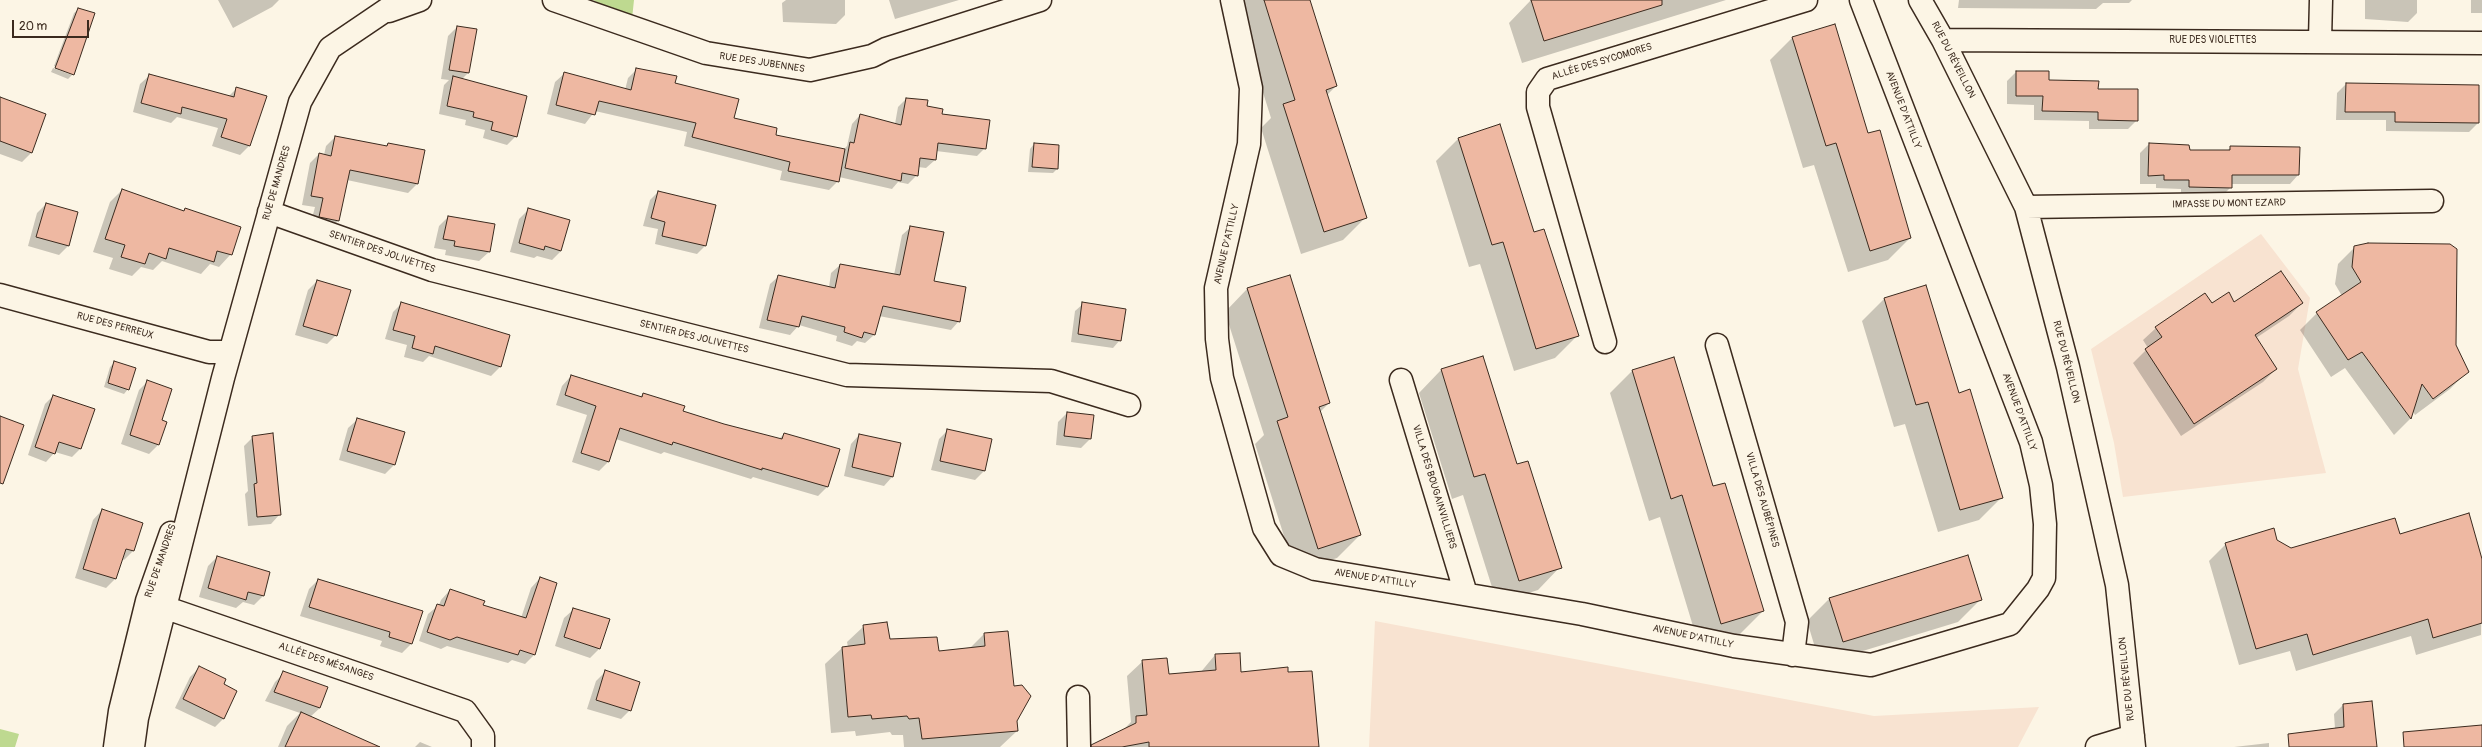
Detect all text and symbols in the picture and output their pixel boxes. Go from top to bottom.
scale bar [14,12,91,38]
text: 20 m [19,19,47,34]
street label: RUE DU RÉVEILLON [1928,20,1978,100]
street label: RUE DES VIOLETTES [2169,34,2257,46]
street label: ALLÉE DES SYCOMORES [1550,41,1654,83]
street label: RUE DES JUBENNES [718,50,806,76]
street label: AVENUE D'ATTILLY [1883,69,1923,151]
street label: RUE DE MANDRES [261,144,293,222]
street label: IMPASSE DU MONT EZARD [2172,197,2286,211]
street label: AVENUE D'ATTILLY [1212,203,1242,285]
street label: SENTIER DES JOLIVETTES [327,228,437,276]
street label: RUE DES PERREUX [75,310,155,342]
street label: SENTIER DES JOLIVETTES [638,318,750,356]
street label: RUE DU RÉVEILLON [2050,319,2082,405]
street label: AVENUE D'ATTILLY [1999,371,2039,453]
street label: VILLA DES BOUGAINVILLIERS [1409,423,1459,551]
street label: VILLA DES AUBÉPINES [1743,451,1781,549]
street label: RUE DE MANDRES [143,523,179,599]
street label: AVENUE D'ATTILLY [1333,567,1417,591]
street label: AVENUE D'ATTILLY [1652,623,1734,651]
street label: RUE DU RÉVEILLON [2117,636,2137,722]
street label: ALLÉE DES MÉSANGES [277,640,375,684]

